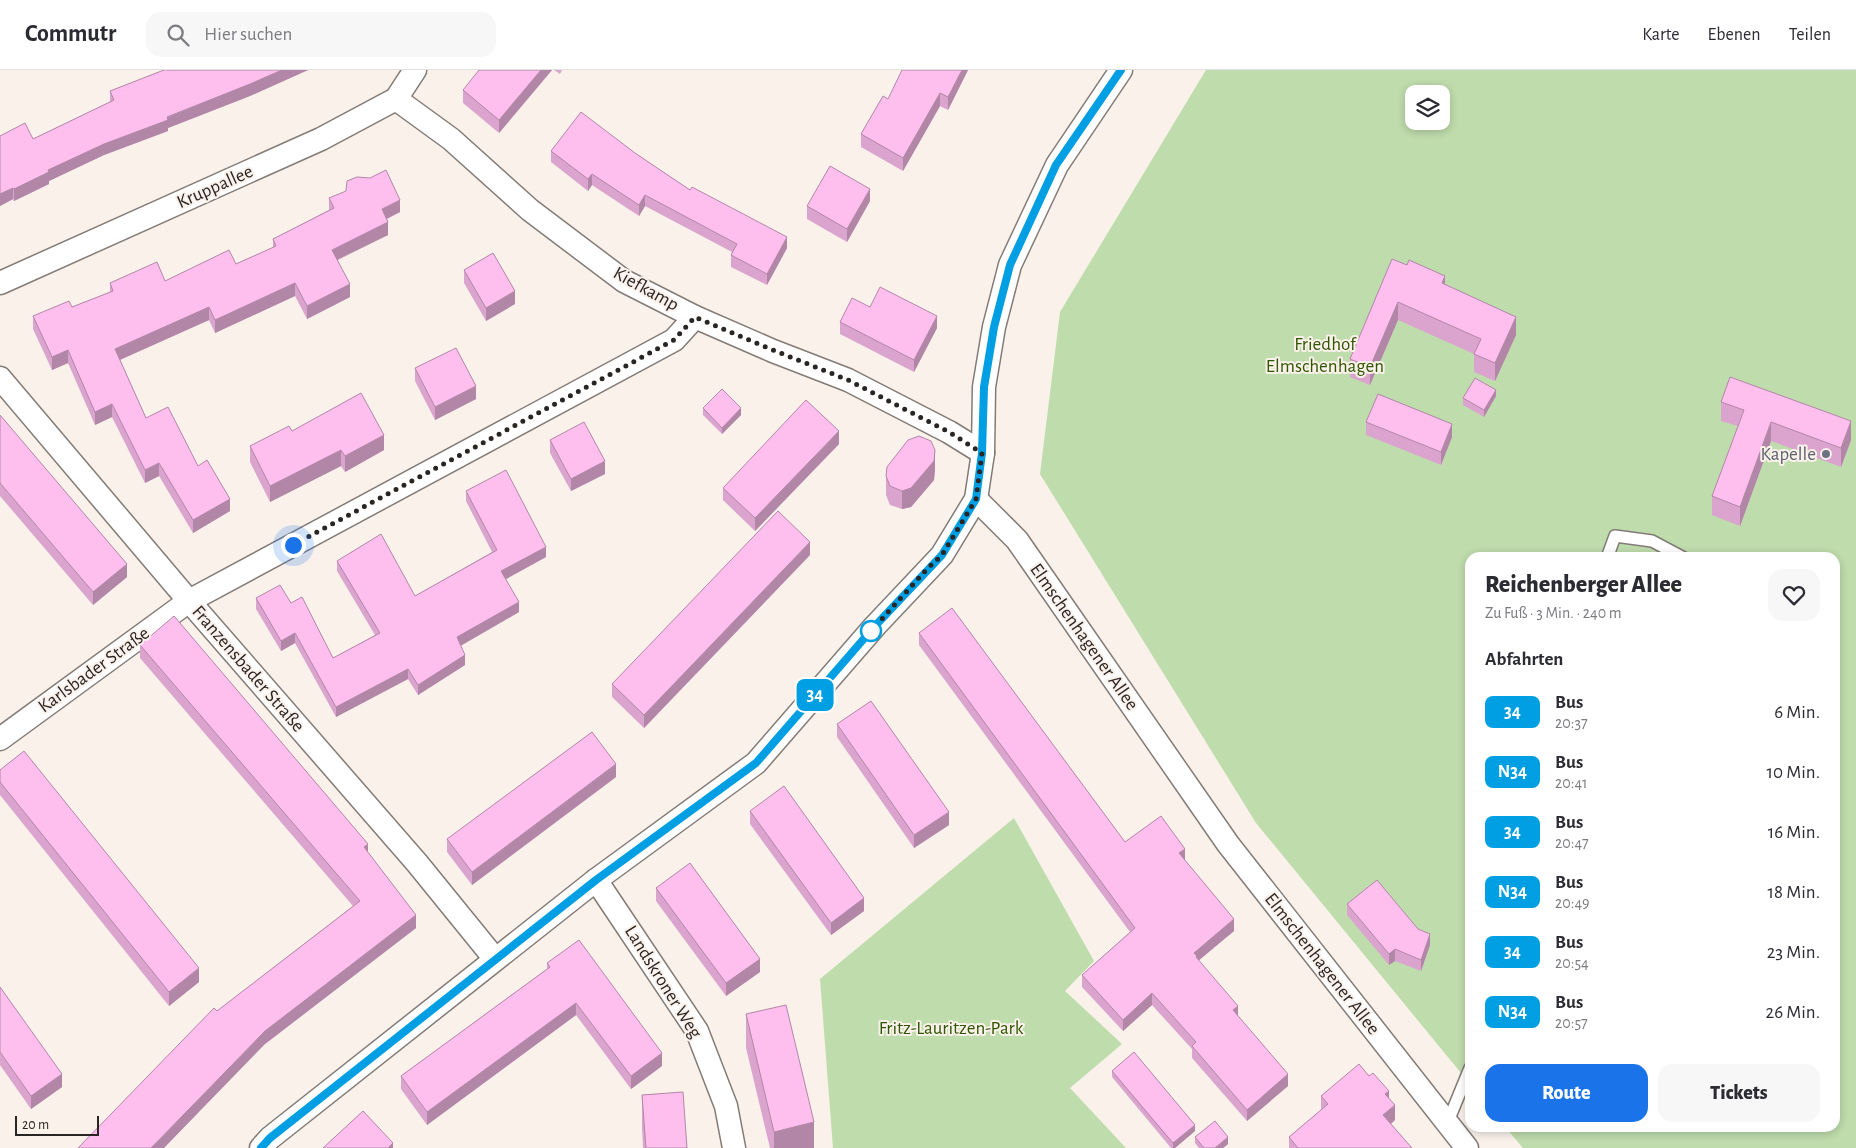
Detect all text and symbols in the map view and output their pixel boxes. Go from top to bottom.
search box [146,12,496,57]
icon: search [164,21,192,49]
text: Commutr [25,22,116,46]
text: Hier suchen [204,25,292,44]
text: Karte [1642,26,1680,44]
text: Ebenen [1708,26,1761,44]
text: Teilen [1789,26,1831,44]
map controls [1405,85,1450,130]
button: layers [1405,85,1450,130]
street label: Kruppallee [174,162,256,212]
street label: Kiefkamp [610,263,682,315]
park label: Friedhof Elmschenhagen [1266,335,1384,376]
place label: Kapelle [1760,445,1816,464]
marker: Kapelle [1820,448,1832,460]
your location [281,533,306,558]
street label: Elmschenhagener Allee [1026,560,1142,714]
button: heart [1768,569,1820,621]
text: Reichenberger Allee [1485,573,1682,597]
street label: Franzensbader Straße [188,602,308,736]
text: Zu Fuß · 3 Min. · 240 m [1485,605,1622,621]
unlabelled marker [860,620,882,642]
street label: Karlsbader Straße [35,623,153,717]
text: Abfahrten [1485,650,1563,669]
line badge: 34 [792,679,838,711]
text: 34 [807,686,823,704]
text: Bus [1555,693,1583,712]
text: 34 [1504,703,1521,721]
text: 6 Min. [1774,703,1820,722]
text: 20:37 [1555,715,1588,731]
text: Bus [1555,753,1583,772]
text: N34 [1498,763,1527,781]
text: 10 Min. [1767,763,1820,782]
text: 20:41 [1555,775,1588,791]
text: Bus [1555,813,1583,832]
text: 34 [1504,823,1521,841]
text: 16 Min. [1768,823,1820,842]
text: 20:47 [1555,835,1589,851]
text: Bus [1555,873,1583,892]
text: N34 [1498,883,1527,901]
text: 18 Min. [1768,883,1820,902]
street label: Elmschenhagener Allee [1261,890,1383,1038]
text: 20:49 [1555,895,1590,911]
street label: Landskroner Weg [621,922,706,1042]
text: Bus [1555,933,1583,952]
text: 34 [1504,943,1521,961]
text: 23 Min. [1767,943,1820,962]
text: 20:54 [1555,955,1589,971]
text: Bus [1555,993,1583,1012]
text: N34 [1498,1003,1527,1021]
text: 26 Min. [1766,1003,1820,1022]
text: 20:57 [1555,1015,1588,1031]
park label: Fritz-Lauritzen-Park [879,1019,1024,1038]
button: Route [1485,1064,1648,1122]
button: Tickets [1658,1064,1820,1122]
scale bar [15,1113,99,1136]
text: 20 m [22,1118,49,1132]

